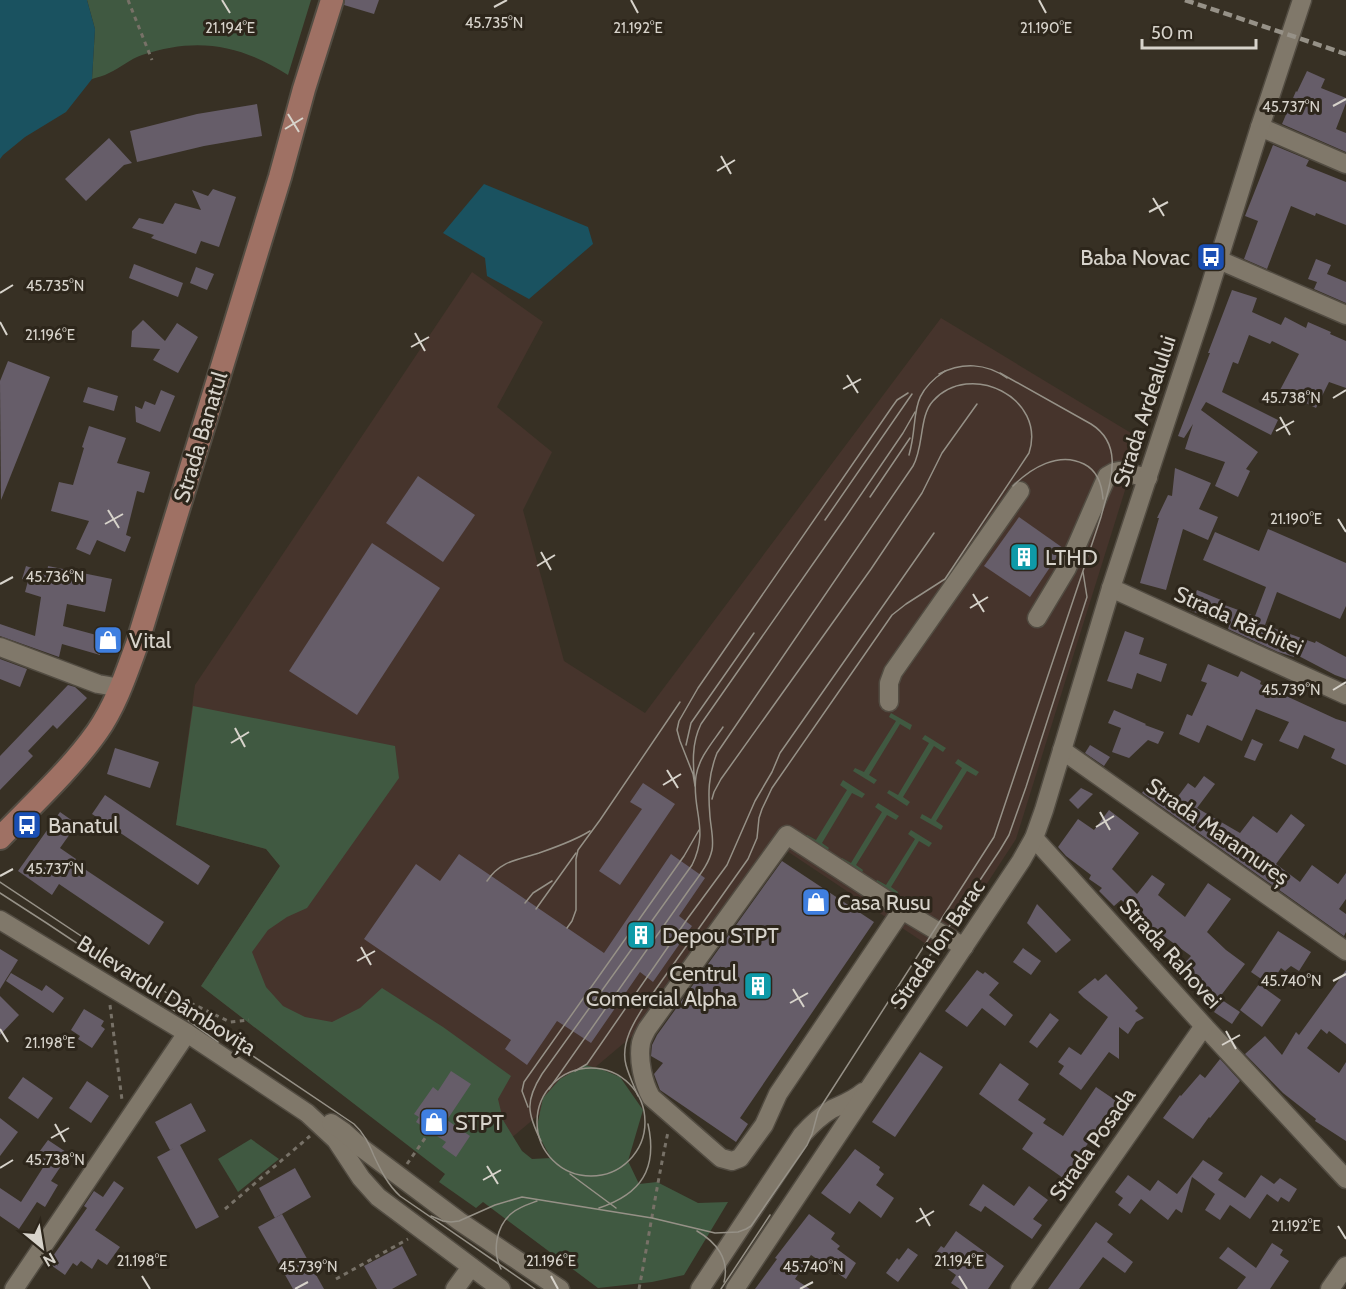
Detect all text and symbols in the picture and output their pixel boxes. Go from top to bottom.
scale bar [1142,12,1256,50]
text: 45.735°N [465,14,523,32]
text: 21.194°E [205,19,255,37]
text: 21.192°E [613,19,663,37]
text: 21.190°E [1020,19,1072,37]
text: 50 m [1151,22,1193,44]
text: 45.737°N [1262,98,1320,116]
bus stop icon: Baba Novac [1195,241,1227,273]
place label: Baba Novac [1080,244,1190,271]
text: 45.735°N [26,277,84,295]
text: 21.196°E [25,326,75,344]
street label: Strada Ardealului [1107,332,1182,490]
street label: Strada Banatul [168,368,233,506]
text: 45.738°N [1261,389,1321,407]
text: 21.190°E [1270,510,1322,528]
building icon: LTHD [1008,541,1040,573]
place label: LTHD [1045,544,1098,571]
text: 45.736°N [26,568,84,586]
street label: Strada Răchitei [1170,580,1308,661]
shop icon: Vital [92,624,124,656]
place label: Vital [129,627,172,654]
text: 45.739°N [1261,681,1321,699]
street label: Strada Maramureș [1140,772,1294,892]
bus stop icon: Banatul [11,809,43,841]
place label: Banatul [48,812,119,839]
text: 45.737°N [26,860,84,878]
street label: Strada Ion Barac [884,874,991,1014]
shop icon: Casa Rusu [800,886,832,918]
place label: Casa Rusu [837,889,931,916]
street label: Strada Rahovei [1114,893,1227,1014]
building icon: Depou STPT [625,919,657,951]
place label: Depou STPT [662,922,779,949]
street label: Bulevardul Dâmbovița [72,929,262,1062]
place label: Centrul Comercial Alpha [586,960,738,1012]
building icon: Centrul Comercial Alpha [742,970,774,1002]
text: 45.740°N [1261,972,1322,990]
text: 21.198°E [25,1034,75,1052]
street label: Strada Posada [1044,1082,1142,1206]
shop icon: STPT [418,1106,450,1138]
place label: STPT [455,1109,504,1136]
text: 45.738°N [25,1151,85,1169]
north arrow [12,1217,72,1277]
text: 21.192°E [1271,1217,1321,1235]
text: N [40,1249,59,1271]
text: 21.198°E [117,1252,167,1270]
text: 21.196°E [526,1252,576,1270]
text: 21.194°E [934,1252,984,1270]
text: 45.739°N [278,1258,338,1276]
text: 45.740°N [783,1258,844,1276]

